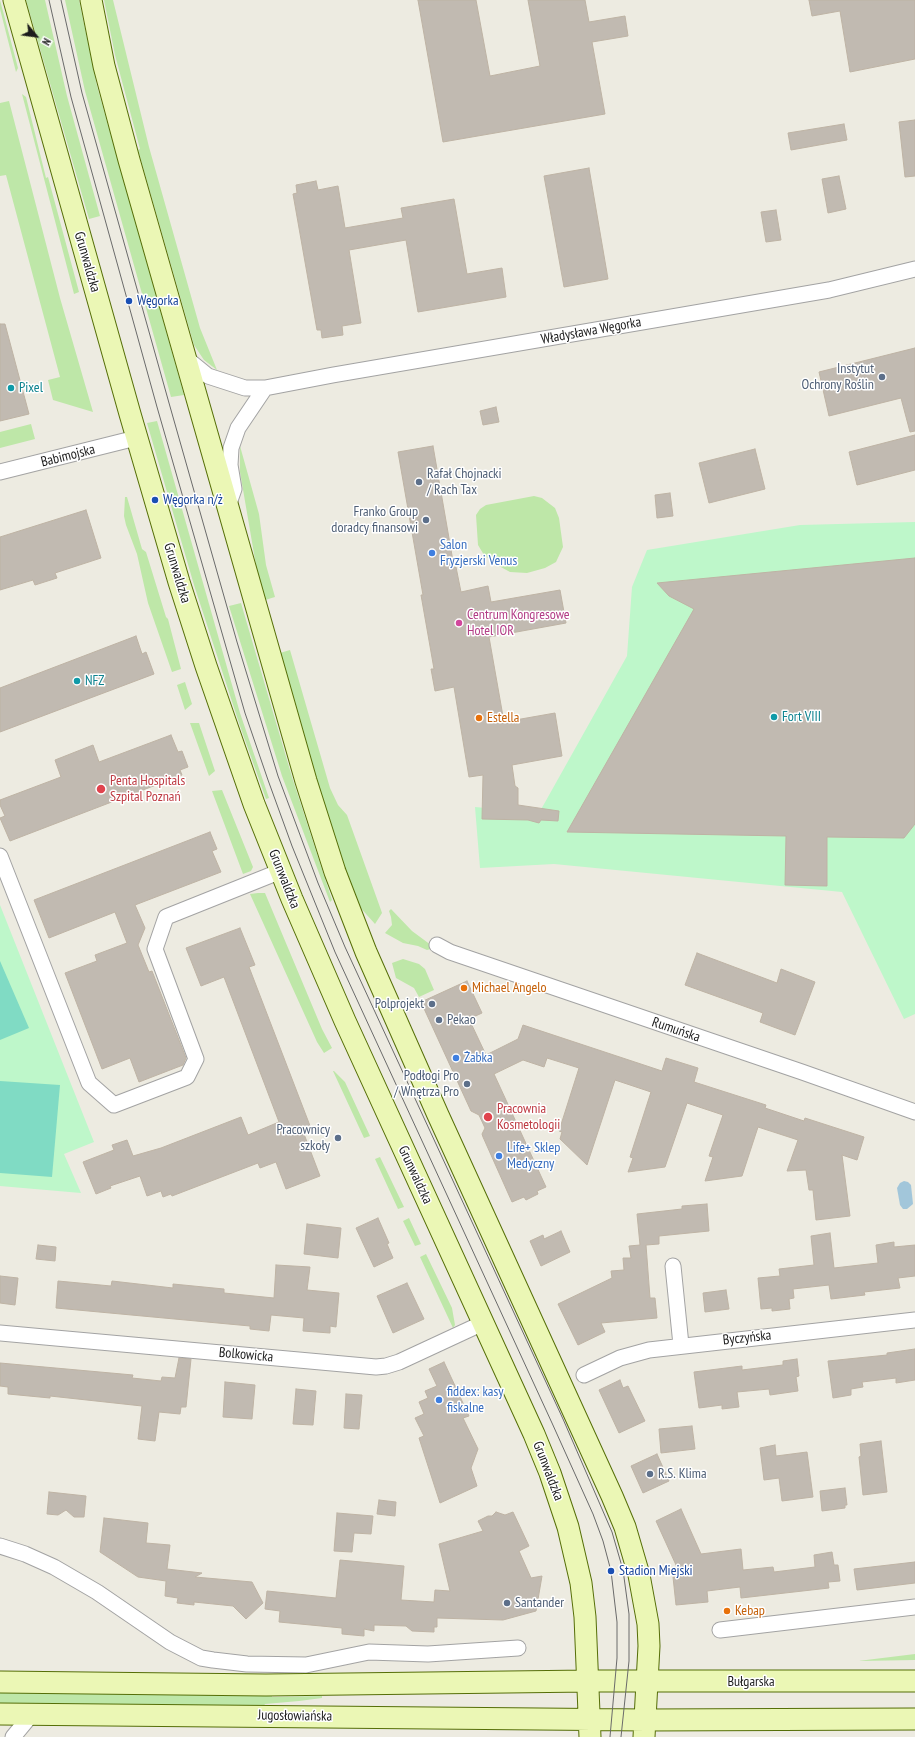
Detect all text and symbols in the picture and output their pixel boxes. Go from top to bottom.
north arrow [16,16,56,56]
text: N [39,36,54,48]
street label: Grunwaldzka [70,230,104,294]
place label: Węgorka [137,293,178,309]
marker: Węgorka [124,296,134,306]
street label: Władysława Węgorka [540,314,642,348]
place label: Instytut Ochrony Roślin [802,361,874,394]
marker: Instytut Ochrony Roślin [877,372,887,382]
place label: Pixel [19,380,43,396]
marker: Pixel [6,383,16,393]
street label: Babimojska [39,441,97,471]
place label: Rafał Chojnacki / Rach Tax [427,466,502,498]
marker: Rafał Chojnacki / Rach Tax [414,477,424,487]
place label: Węgorka n/ż [163,492,223,508]
marker: Węgorka n/ż [150,495,160,505]
place label: Franko Group doradcy finansowi [331,504,418,536]
marker: Franko Group doradcy finansowi [421,515,431,525]
place label: Salon Fryzjerski Venus [440,537,517,570]
street label: Grunwaldzka [160,541,194,605]
marker: Salon Fryzjerski Venus [427,548,437,558]
place label: Centrum Kongresowe Hotel IOR [467,607,570,640]
marker: Centrum Kongresowe Hotel IOR [454,618,464,628]
place label: NFZ [85,673,104,689]
marker: NFZ [72,676,82,686]
place label: Fort VIII [782,709,821,725]
place label: Estella [487,710,519,726]
marker: Fort VIII [769,712,779,722]
marker: Estella [474,713,484,723]
place label: Penta Hospitals Szpital Poznań [110,773,185,806]
marker: Penta Hospitals Szpital Poznań [95,783,107,795]
street label: Grunwaldzka [265,847,303,911]
place label: Michael Angelo [472,980,547,996]
marker: Michael Angelo [459,983,469,993]
place label: Polprojekt [375,996,424,1012]
marker: Polprojekt [427,999,437,1009]
place label: Pekao [447,1012,476,1028]
street label: Rumuńska [650,1014,702,1046]
marker: Pekao [434,1015,444,1025]
place label: Żabka [464,1050,493,1066]
marker: Żabka [451,1053,461,1063]
place label: Podłogi Pro / Wnętrza Pro [394,1068,459,1100]
marker: Podłogi Pro / Wnętrza Pro [462,1079,472,1089]
place label: Pracownia Kosmetologii [497,1101,560,1134]
marker: Pracownia Kosmetologii [482,1111,494,1123]
place label: Pracownicy szkoły [276,1122,330,1154]
marker: Pracownicy szkoły [333,1133,343,1143]
place label: Life+ Sklep Medyczny [507,1140,560,1172]
street label: Grunwaldzka [394,1143,436,1207]
marker: Life+ Sklep Medyczny [494,1151,504,1161]
street label: Byczyńska [722,1327,772,1349]
street label: Bolkowicka [218,1344,274,1366]
place label: fiddex: kasy fiskalne [447,1384,503,1416]
marker: fiddex: kasy fiskalne [434,1395,444,1405]
street label: Grunwaldzka [529,1439,567,1503]
place label: R.S. Klima [658,1466,707,1482]
marker: R.S. Klima [645,1469,655,1479]
place label: Stadion Miejski [619,1563,693,1579]
marker: Stadion Miejski [606,1566,616,1576]
place label: Santander [515,1595,564,1611]
marker: Santander [502,1598,512,1608]
place label: Kebap [735,1603,765,1619]
marker: Kebap [722,1606,732,1616]
street label: Bułgarska [727,1674,775,1690]
street label: Jugosłowiańska [258,1707,332,1725]

